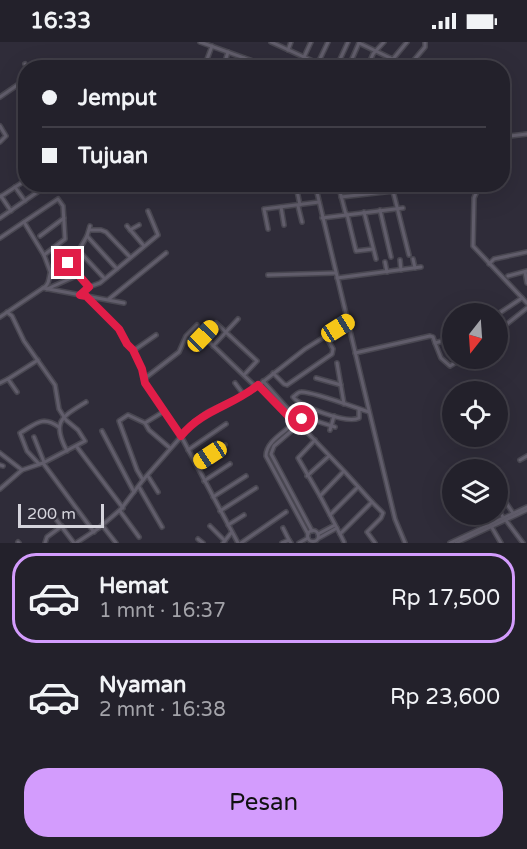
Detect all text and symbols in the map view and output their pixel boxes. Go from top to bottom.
text: 16:33 [30,8,91,34]
text: Jemput [78,85,157,111]
text: Tujuan [78,143,148,169]
route end [54,249,81,276]
north arrow [442,303,508,369]
map controls [442,303,508,525]
car [318,311,358,345]
car [184,317,222,355]
button: locate [442,381,508,447]
route start [288,405,315,432]
car [190,438,230,472]
button: layers [442,459,508,525]
scale bar [18,501,104,528]
text: 200 m [27,504,76,524]
icon: car [27,571,81,625]
text: Hemat [99,573,168,599]
text: Rp 17,500 [391,585,500,611]
text: 1 mnt · 16:37 [99,599,226,623]
icon: car [27,670,81,724]
text: Nyaman [99,672,186,698]
text: Rp 23,600 [390,684,500,710]
text: 2 mnt · 16:38 [99,698,226,722]
button: Pesan [24,768,503,837]

